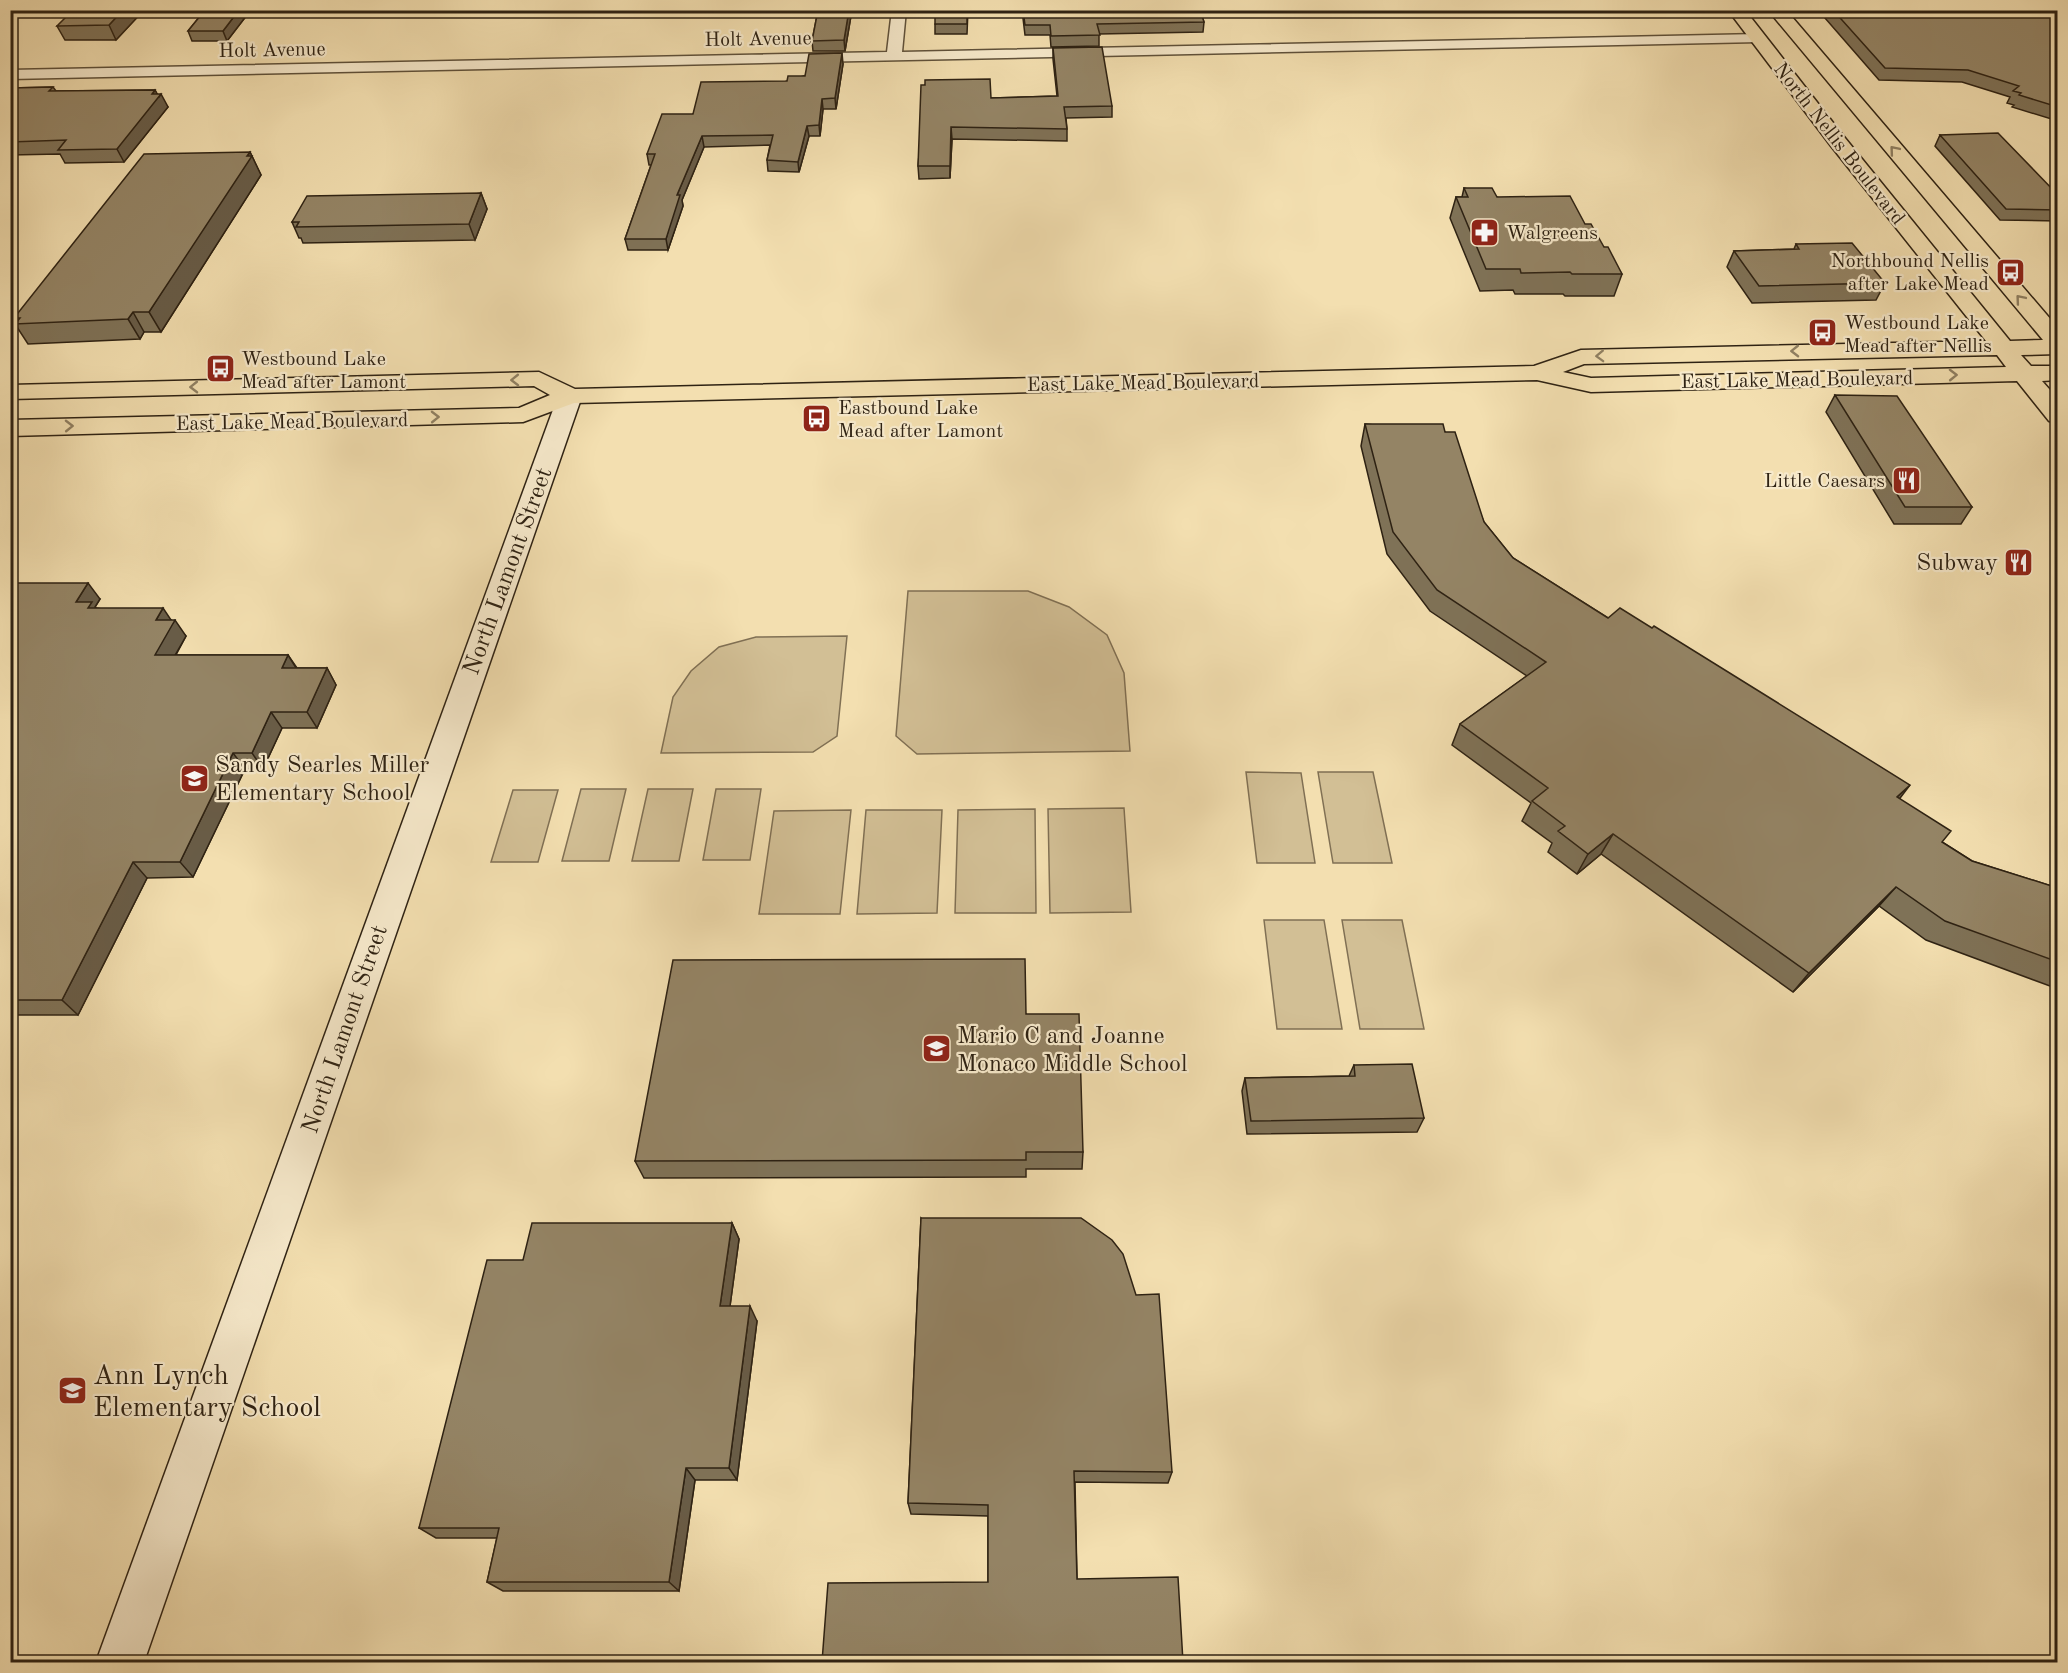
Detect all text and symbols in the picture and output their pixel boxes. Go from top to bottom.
street label: Holt Avenue [704,29,812,51]
street label: Holt Avenue [218,40,326,62]
street label: North Nellis Boulevard [1769,59,1908,229]
one-way arrow [1890,146,1901,157]
pharmacy icon: Walgreens [1469,216,1501,248]
place label: Walgreens [1506,224,1598,244]
place label: Northbound Nellis after Lake Mead [1830,252,1989,295]
bus stop icon: Northbound Nellis after Lake Mead [1994,256,2026,288]
one-way arrow [2016,295,2027,306]
place label: Westbound Lake Mead after Nellis [1844,314,1992,357]
bus stop icon: Westbound Lake Mead after Nellis [1807,317,1839,349]
one-way arrow [1791,345,1800,357]
place label: Westbound Lake Mead after Lamont [241,350,406,393]
one-way arrow [1596,350,1605,362]
bus stop icon: Westbound Lake Mead after Lamont [204,353,236,385]
street label: East Lake Mead Boulevard [1680,369,1914,393]
one-way arrow [1949,369,1958,382]
street label: East Lake Mead Boulevard [1026,372,1260,396]
one-way arrow [511,374,520,386]
one-way arrow [190,381,199,394]
place label: Eastbound Lake Mead after Lamont [838,399,1003,442]
bus stop icon: Eastbound Lake Mead after Lamont [801,403,833,435]
street label: East Lake Mead Boulevard [175,411,409,435]
one-way arrow [431,411,440,424]
one-way arrow [64,420,73,433]
restaurant icon: Little Caesars [1890,464,1922,496]
street label: North Lamont Street [460,465,558,679]
place label: Little Caesars [1764,472,1885,492]
restaurant icon: Subway [2003,546,2035,578]
place label: Subway [1916,552,1998,576]
place label: Sandy Searles Miller Elementary School [215,754,430,806]
school or university icon: Sandy Searles Miller Elementary School [178,762,210,794]
street label: North Lamont Street [299,922,393,1137]
place label: Mario C and Joanne Monaco Middle School [957,1025,1188,1077]
school or university icon: Mario C and Joanne Monaco Middle School [920,1033,952,1065]
place label: Ann Lynch Elementary School [93,1363,321,1423]
school or university icon: Ann Lynch Elementary School [56,1374,88,1406]

